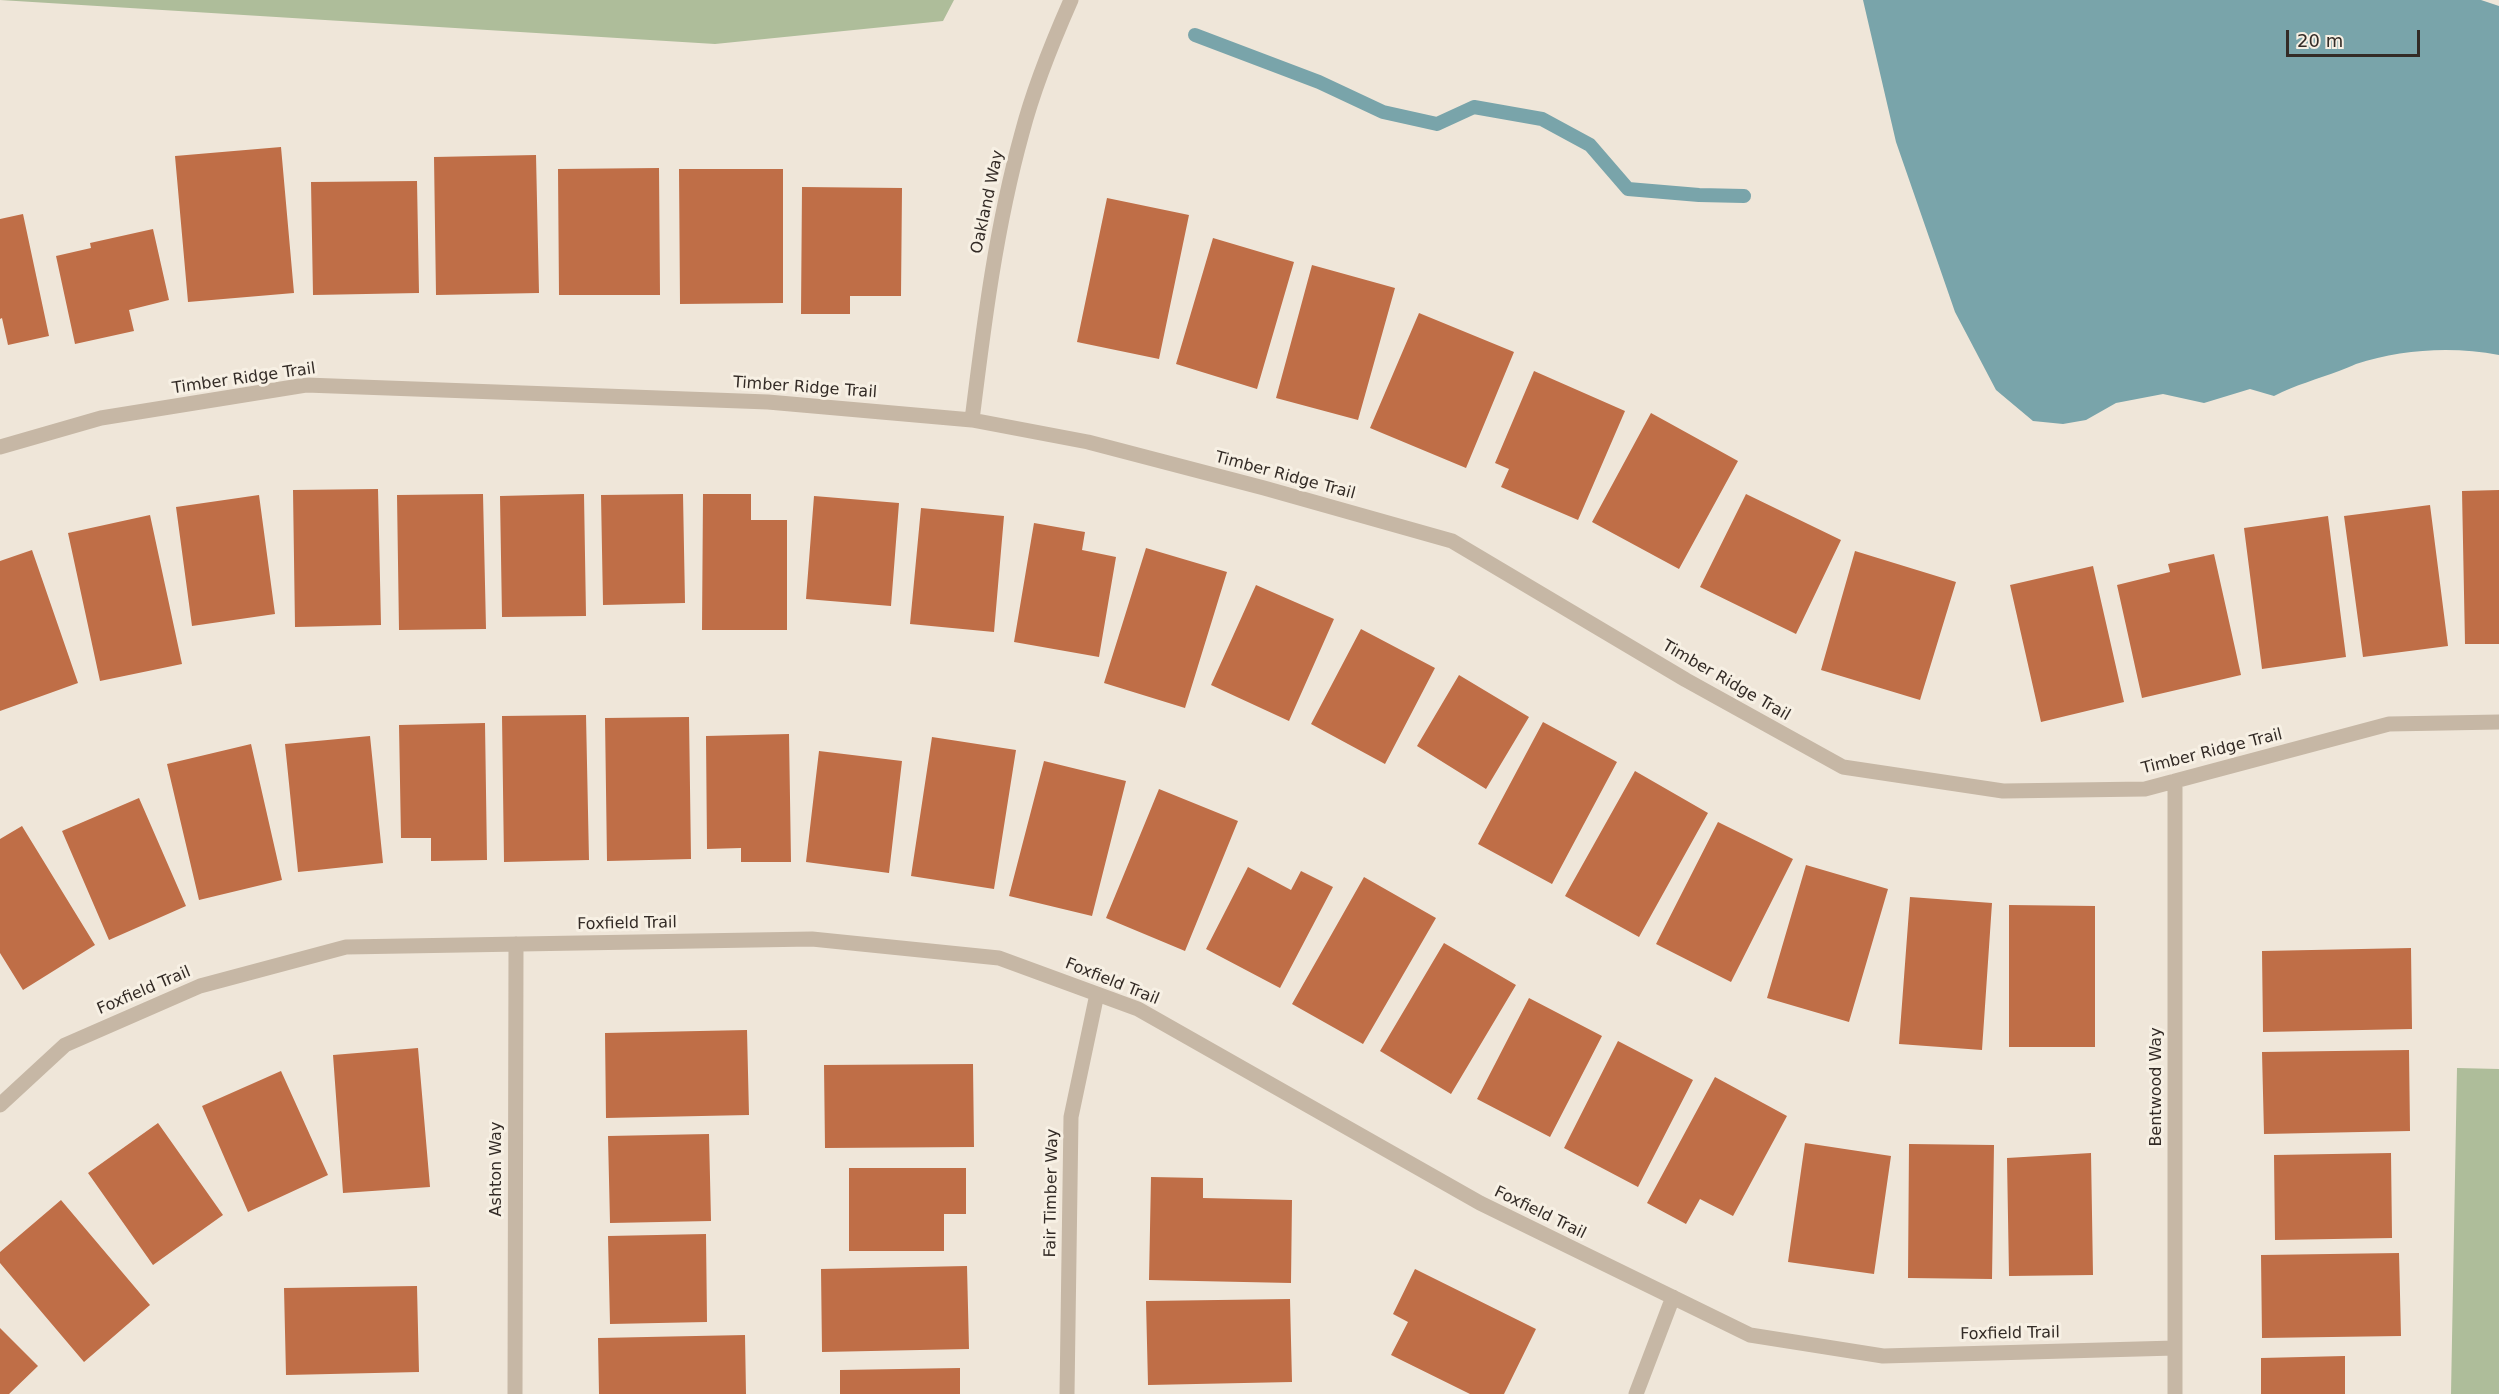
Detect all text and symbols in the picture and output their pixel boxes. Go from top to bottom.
scale bar [2289,18,2422,56]
text: 20 m [2297,30,2343,51]
street label: Oakland Way [968,148,1008,256]
street label: Timber Ridge Trail [171,359,317,399]
street label: Timber Ridge Trail [732,373,878,403]
street label: Timber Ridge Trail [1213,448,1357,504]
street label: Timber Ridge Trail [1659,637,1793,725]
street label: Timber Ridge Trail [2140,725,2284,779]
street label: Foxfield Trail [577,914,677,934]
street label: Foxfield Trail [1062,954,1162,1010]
street label: Foxfield Trail [94,963,194,1019]
street label: Bentwood Way [2147,1027,2167,1147]
street label: Ashton Way [487,1122,507,1216]
street label: Fair Timber Way [1041,1128,1063,1258]
street label: Foxfield Trail [1491,1183,1589,1243]
street label: Foxfield Trail [1960,1324,2060,1344]

